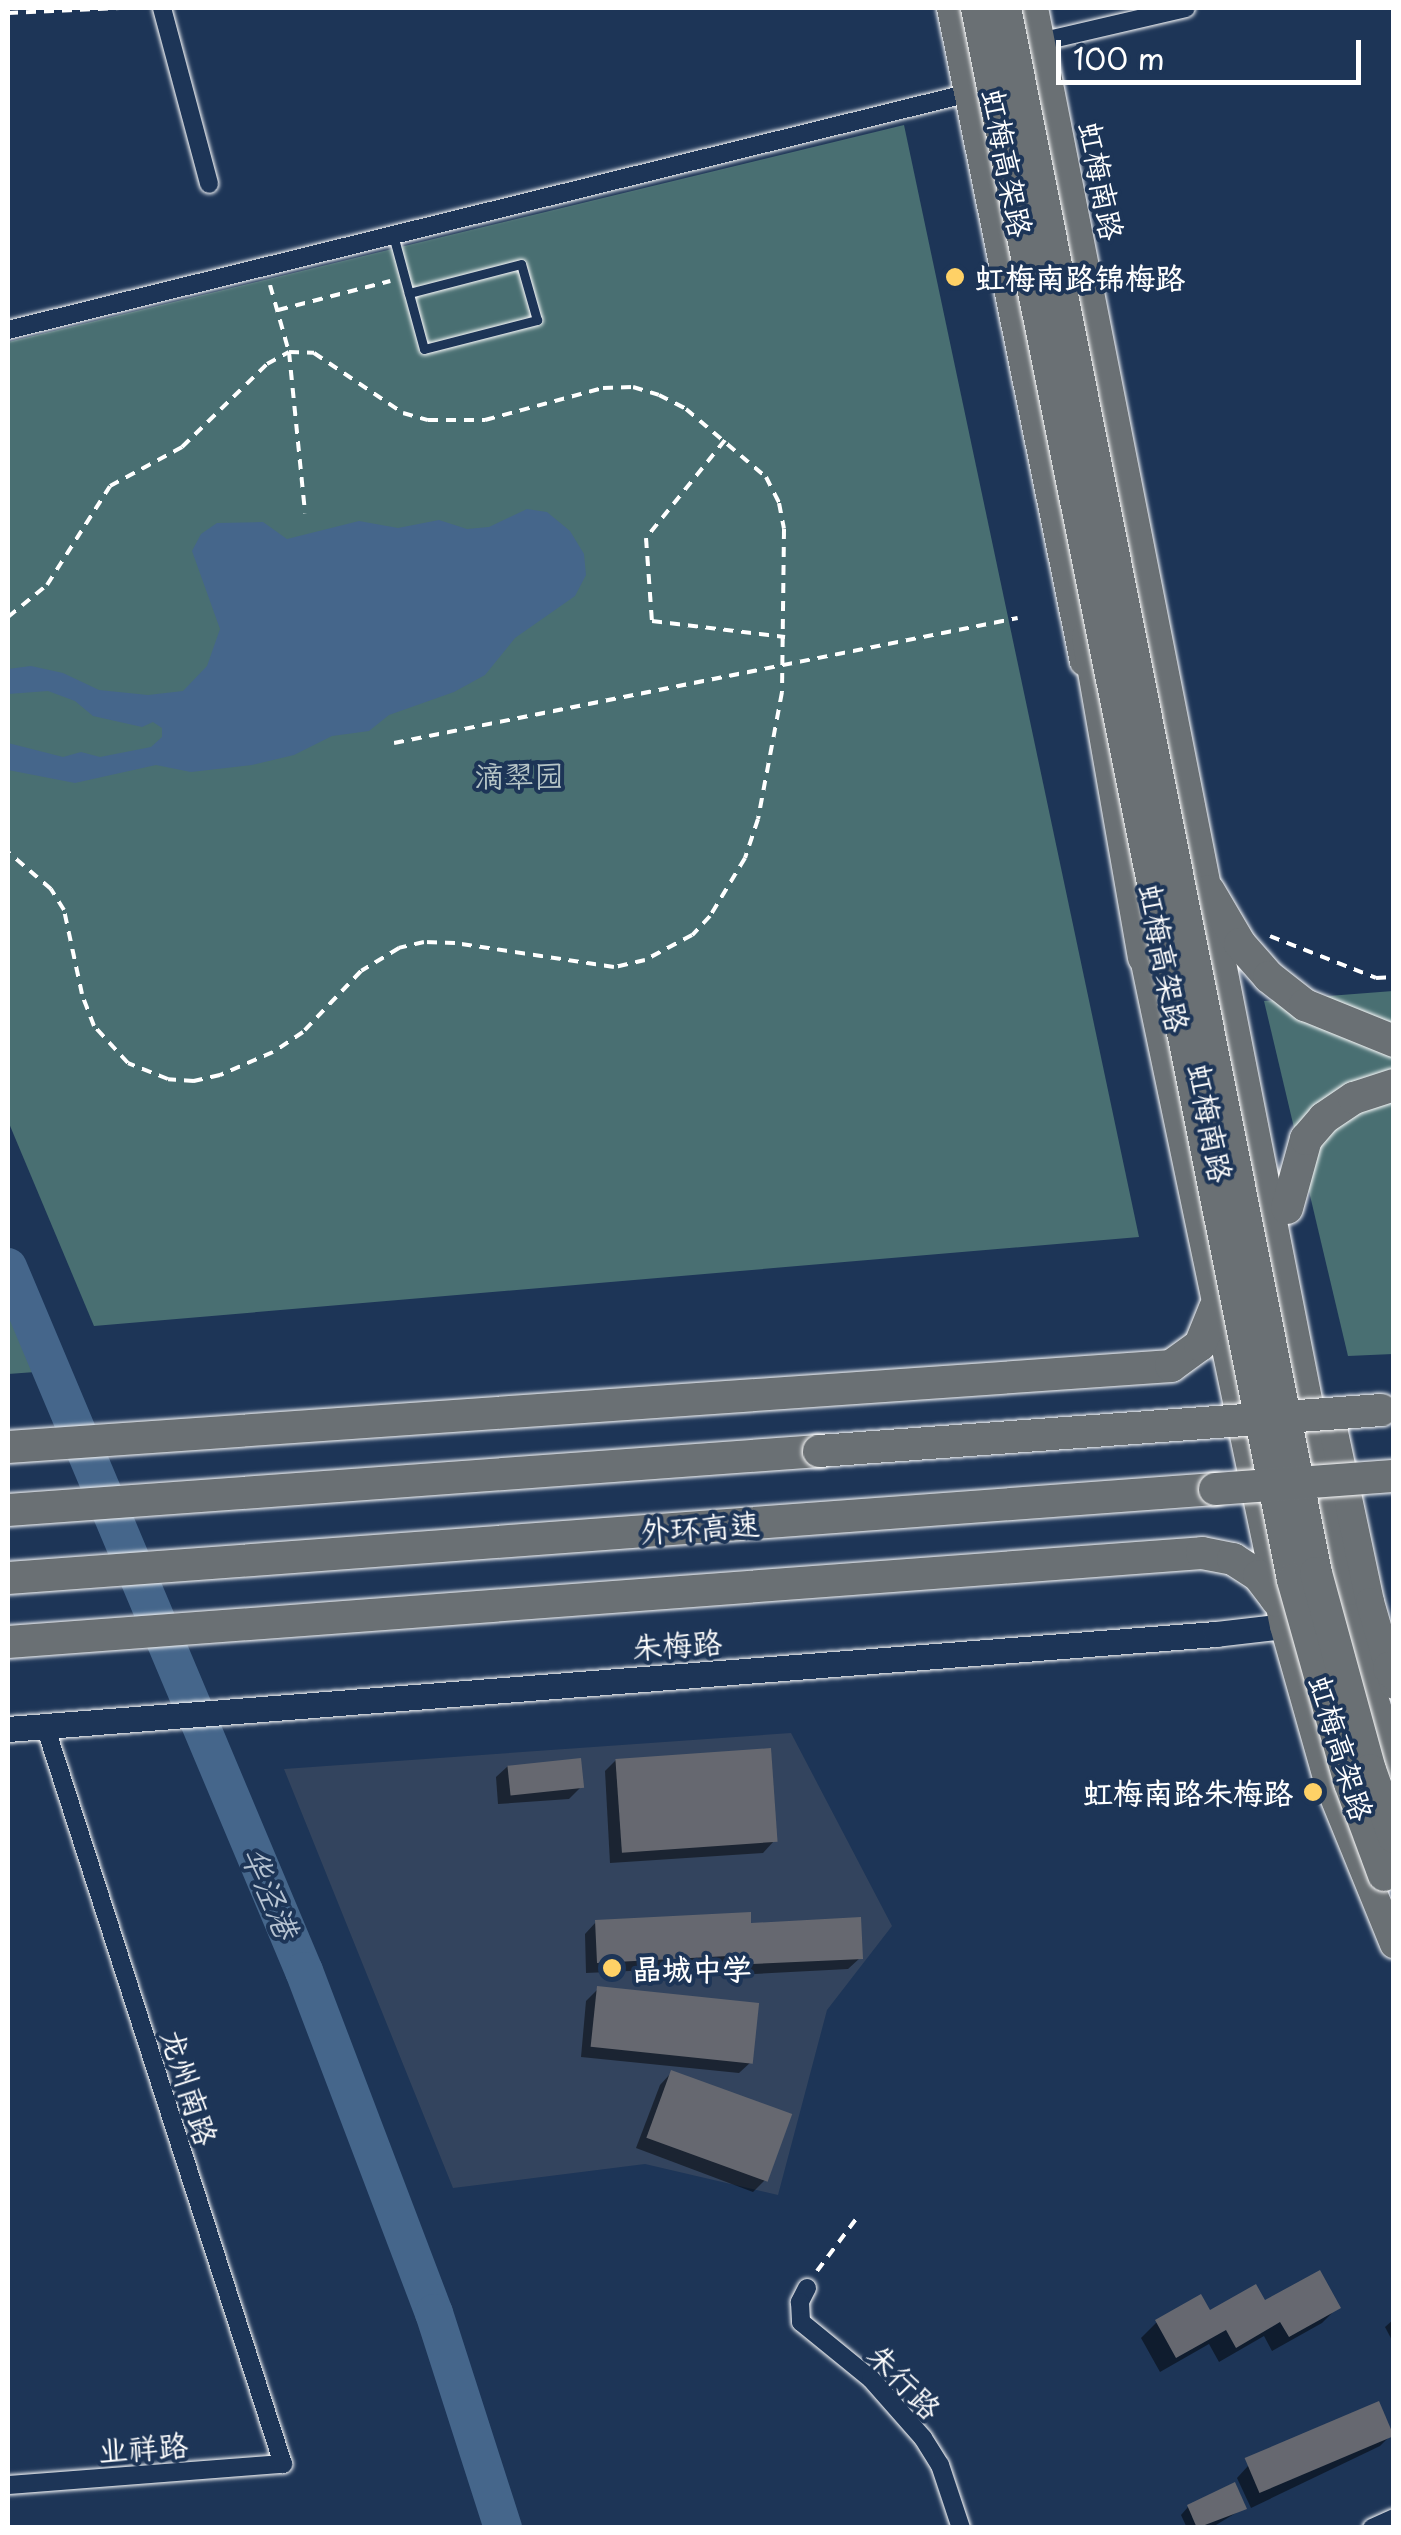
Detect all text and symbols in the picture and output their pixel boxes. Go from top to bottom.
scale bar [1061,20,1366,82]
text: 100 m [1073,35,1165,80]
street label: 虹梅高架路 [976,86,1040,240]
street label: 虹梅南路 [1073,119,1131,243]
place label: 虹梅南路锦梅路 [975,259,1185,295]
marker: 虹梅南路锦梅路 [944,266,966,288]
park label: 滴翠园 [474,757,564,793]
street label: 虹梅高架路 [1133,881,1197,1035]
street label: 虹梅南路 [1182,1061,1240,1185]
street label: 外环高速 [639,1505,761,1549]
street label: 朱梅路 [631,1623,723,1665]
street label: 虹梅高架路 [1303,1671,1381,1825]
place label: 虹梅南路朱梅路 [1083,1774,1293,1810]
marker: 虹梅南路朱梅路 [1302,1781,1324,1803]
water label: 华泾港 [235,1840,307,1944]
place label: 晶城中学 [632,1950,752,1986]
marker: 晶城中学 [601,1957,623,1979]
street label: 龙州南路 [154,2024,226,2150]
street label: 朱行路 [861,2336,949,2426]
street label: 业祥路 [97,2426,189,2468]

